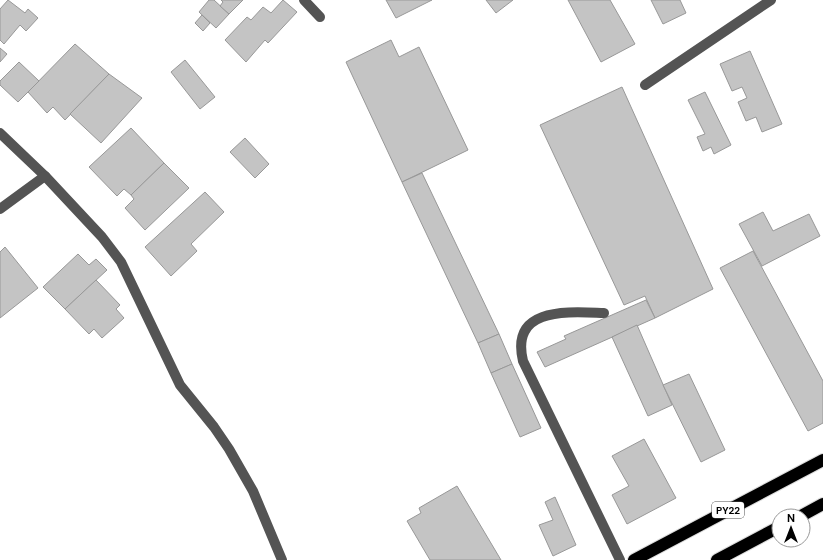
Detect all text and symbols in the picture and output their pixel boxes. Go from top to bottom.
road number: PY22 [712,502,744,518]
north arrow [771,508,811,548]
text: N [787,511,795,525]

